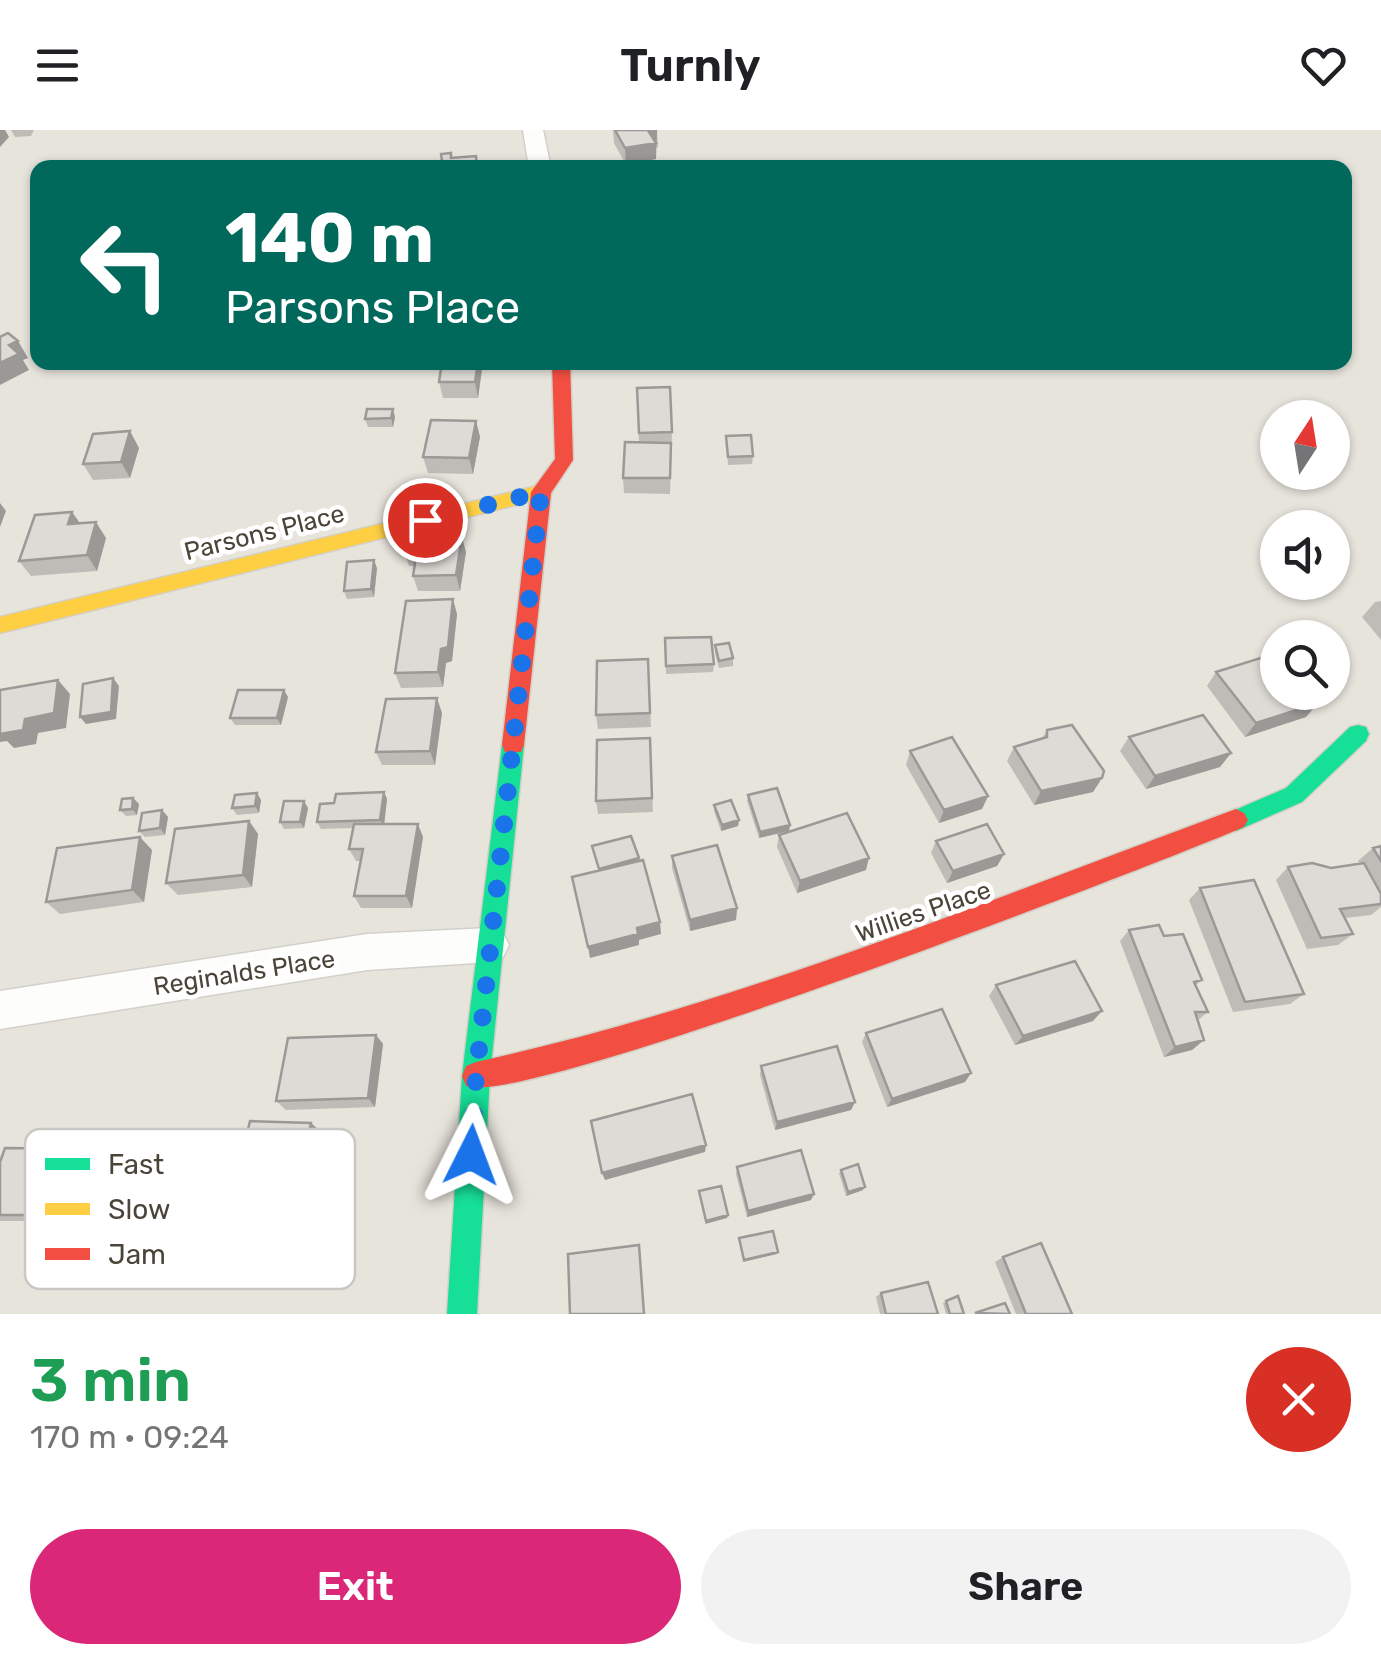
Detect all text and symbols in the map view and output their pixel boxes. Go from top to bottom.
icon: menu [30,38,85,93]
icon: heart [1296,38,1351,93]
text: Turnly [620,39,761,92]
text: 140 m [225,197,434,280]
icon: left [60,200,190,330]
text: Parsons Place [225,281,520,334]
north arrow [1260,400,1350,490]
map controls [1260,400,1350,710]
pin [383,478,468,563]
icon: arrive [398,493,453,548]
street label: Parsons Place [181,499,347,566]
button: sound [1260,510,1350,600]
button: search [1260,620,1350,710]
street label: Willies Place [852,875,994,948]
street label: Reginalds Place [151,944,337,1001]
position arrow [419,1103,523,1207]
legend [25,1129,355,1289]
text: Fast [108,1148,164,1181]
text: Slow [108,1193,170,1226]
text: Jam [108,1238,166,1271]
text: 3 min [30,1345,191,1416]
button: close [1246,1347,1351,1452]
text: 170 m · 09:24 [30,1418,229,1456]
button: Exit [30,1529,681,1644]
button: Share [701,1529,1351,1644]

